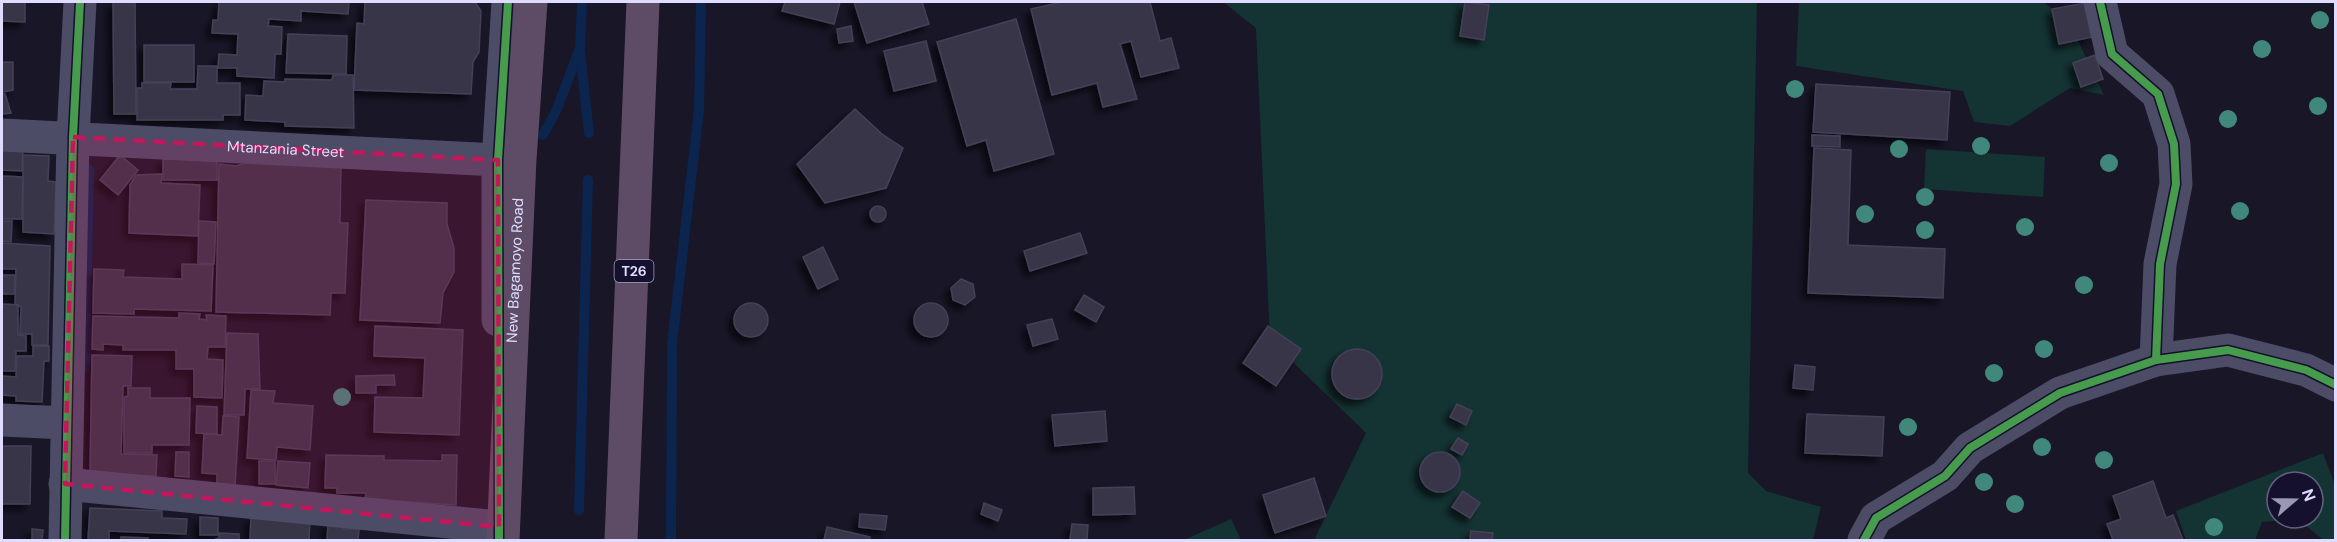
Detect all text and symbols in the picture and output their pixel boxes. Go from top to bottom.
street label: Mtanzania Street [227,136,345,162]
street label: New Bagamoyo Road [502,197,528,343]
road number: T26 [614,260,654,282]
north arrow [2265,470,2325,530]
text: N [2297,486,2320,504]

